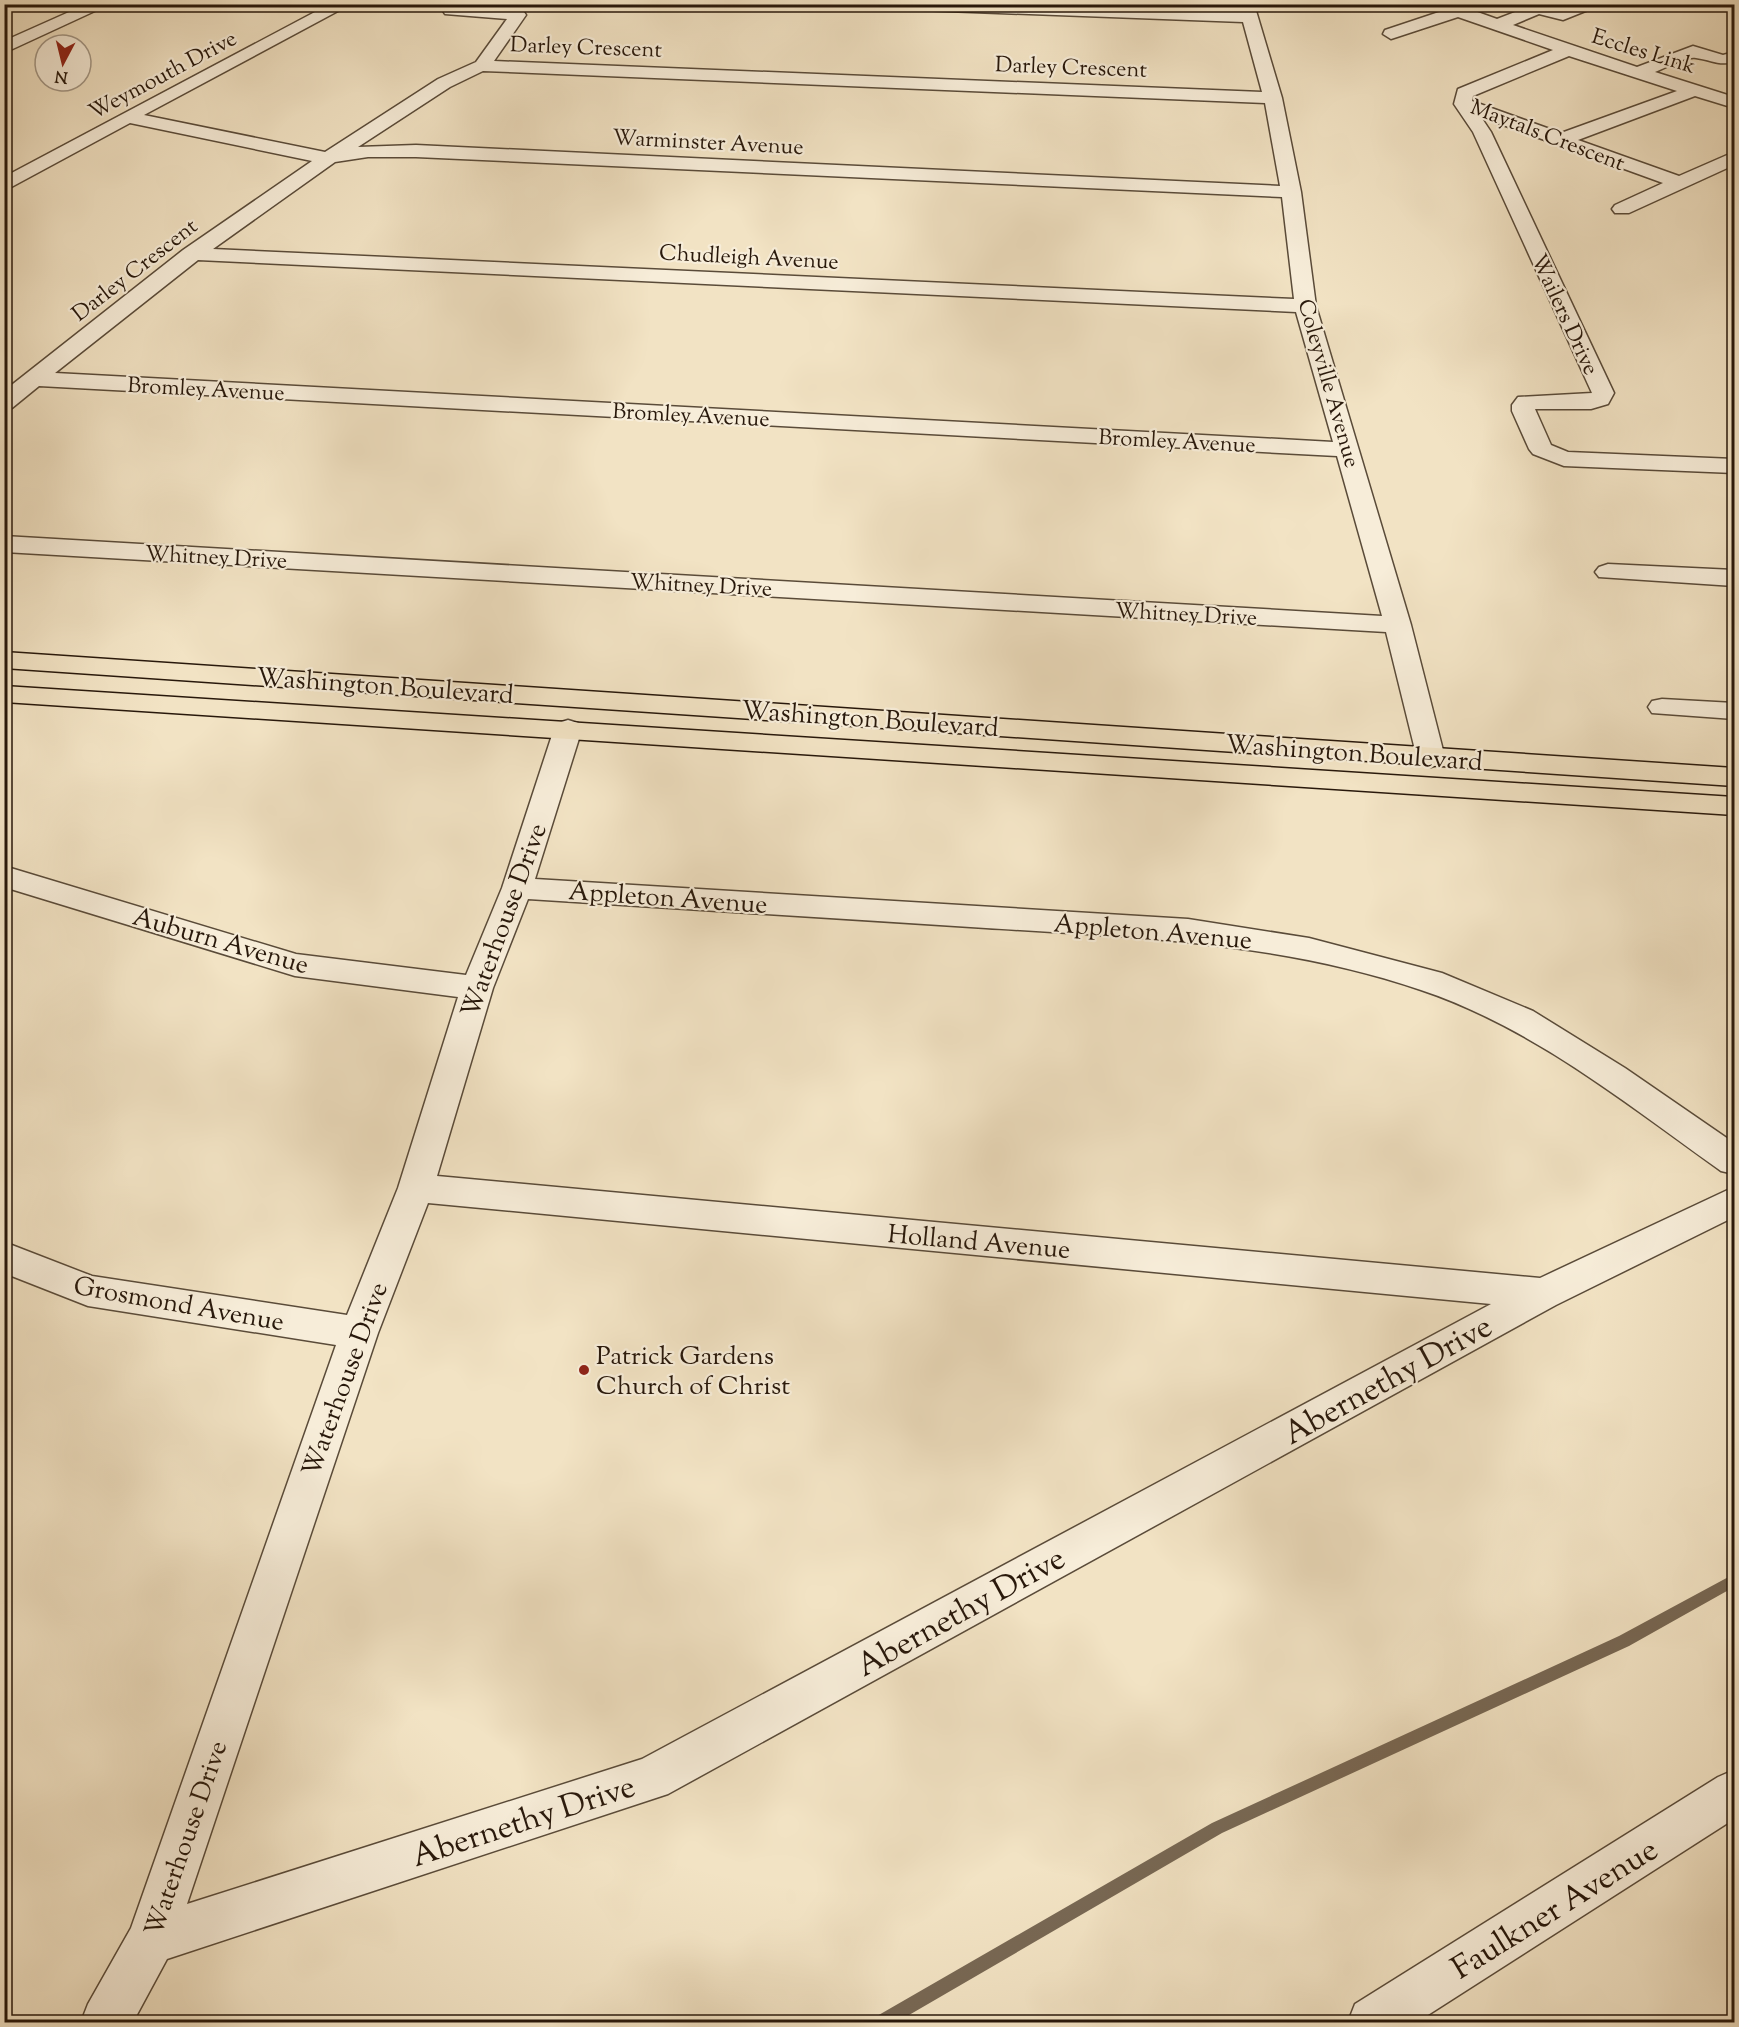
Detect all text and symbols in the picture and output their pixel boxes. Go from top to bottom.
street label: Eccles Link [1587,22,1699,84]
street label: Weymouth Drive [84,24,243,129]
street label: Darley Crescent [509,30,663,68]
north arrow [33,33,93,93]
street label: Darley Crescent [994,50,1148,88]
text: N [54,63,69,88]
street label: Maytals Crescent [1465,93,1629,181]
street label: Warminster Avenue [611,123,804,165]
street label: Darley Crescent [66,212,206,331]
street label: Chudleigh Avenue [658,238,839,280]
street label: Wailers Drive [1521,249,1605,381]
street label: Coleyville Avenue [1288,296,1366,472]
street label: Bromley Avenue [126,371,285,411]
street label: Bromley Avenue [611,397,770,437]
street label: Bromley Avenue [1097,423,1256,463]
street label: Whitney Drive [144,539,288,579]
street label: Whitney Drive [629,567,773,607]
street label: Whitney Drive [1114,596,1258,636]
street label: Washington Boulevard [255,660,515,715]
street label: Washington Boulevard [740,693,1000,748]
street label: Washington Boulevard [1224,727,1484,782]
street label: Waterhouse Drive [453,819,558,1023]
street label: Appleton Avenue [567,874,768,925]
street label: Auburn Avenue [128,900,313,985]
street label: Appleton Avenue [1052,906,1254,961]
street label: Holland Avenue [886,1217,1072,1270]
street label: Grosmond Avenue [70,1269,287,1342]
street label: Waterhouse Drive [294,1278,399,1482]
street label: Abernethy Drive [1276,1305,1501,1458]
place label: Patrick Gardens Church of Christ [596,1339,790,1406]
marker: Patrick Gardens Church of Christ [577,1363,591,1377]
street label: Abernethy Drive [849,1537,1074,1690]
street label: Waterhouse Drive [137,1736,238,1941]
street label: Abernethy Drive [406,1765,642,1881]
street label: Faulkner Avenue [1443,1829,1668,1993]

